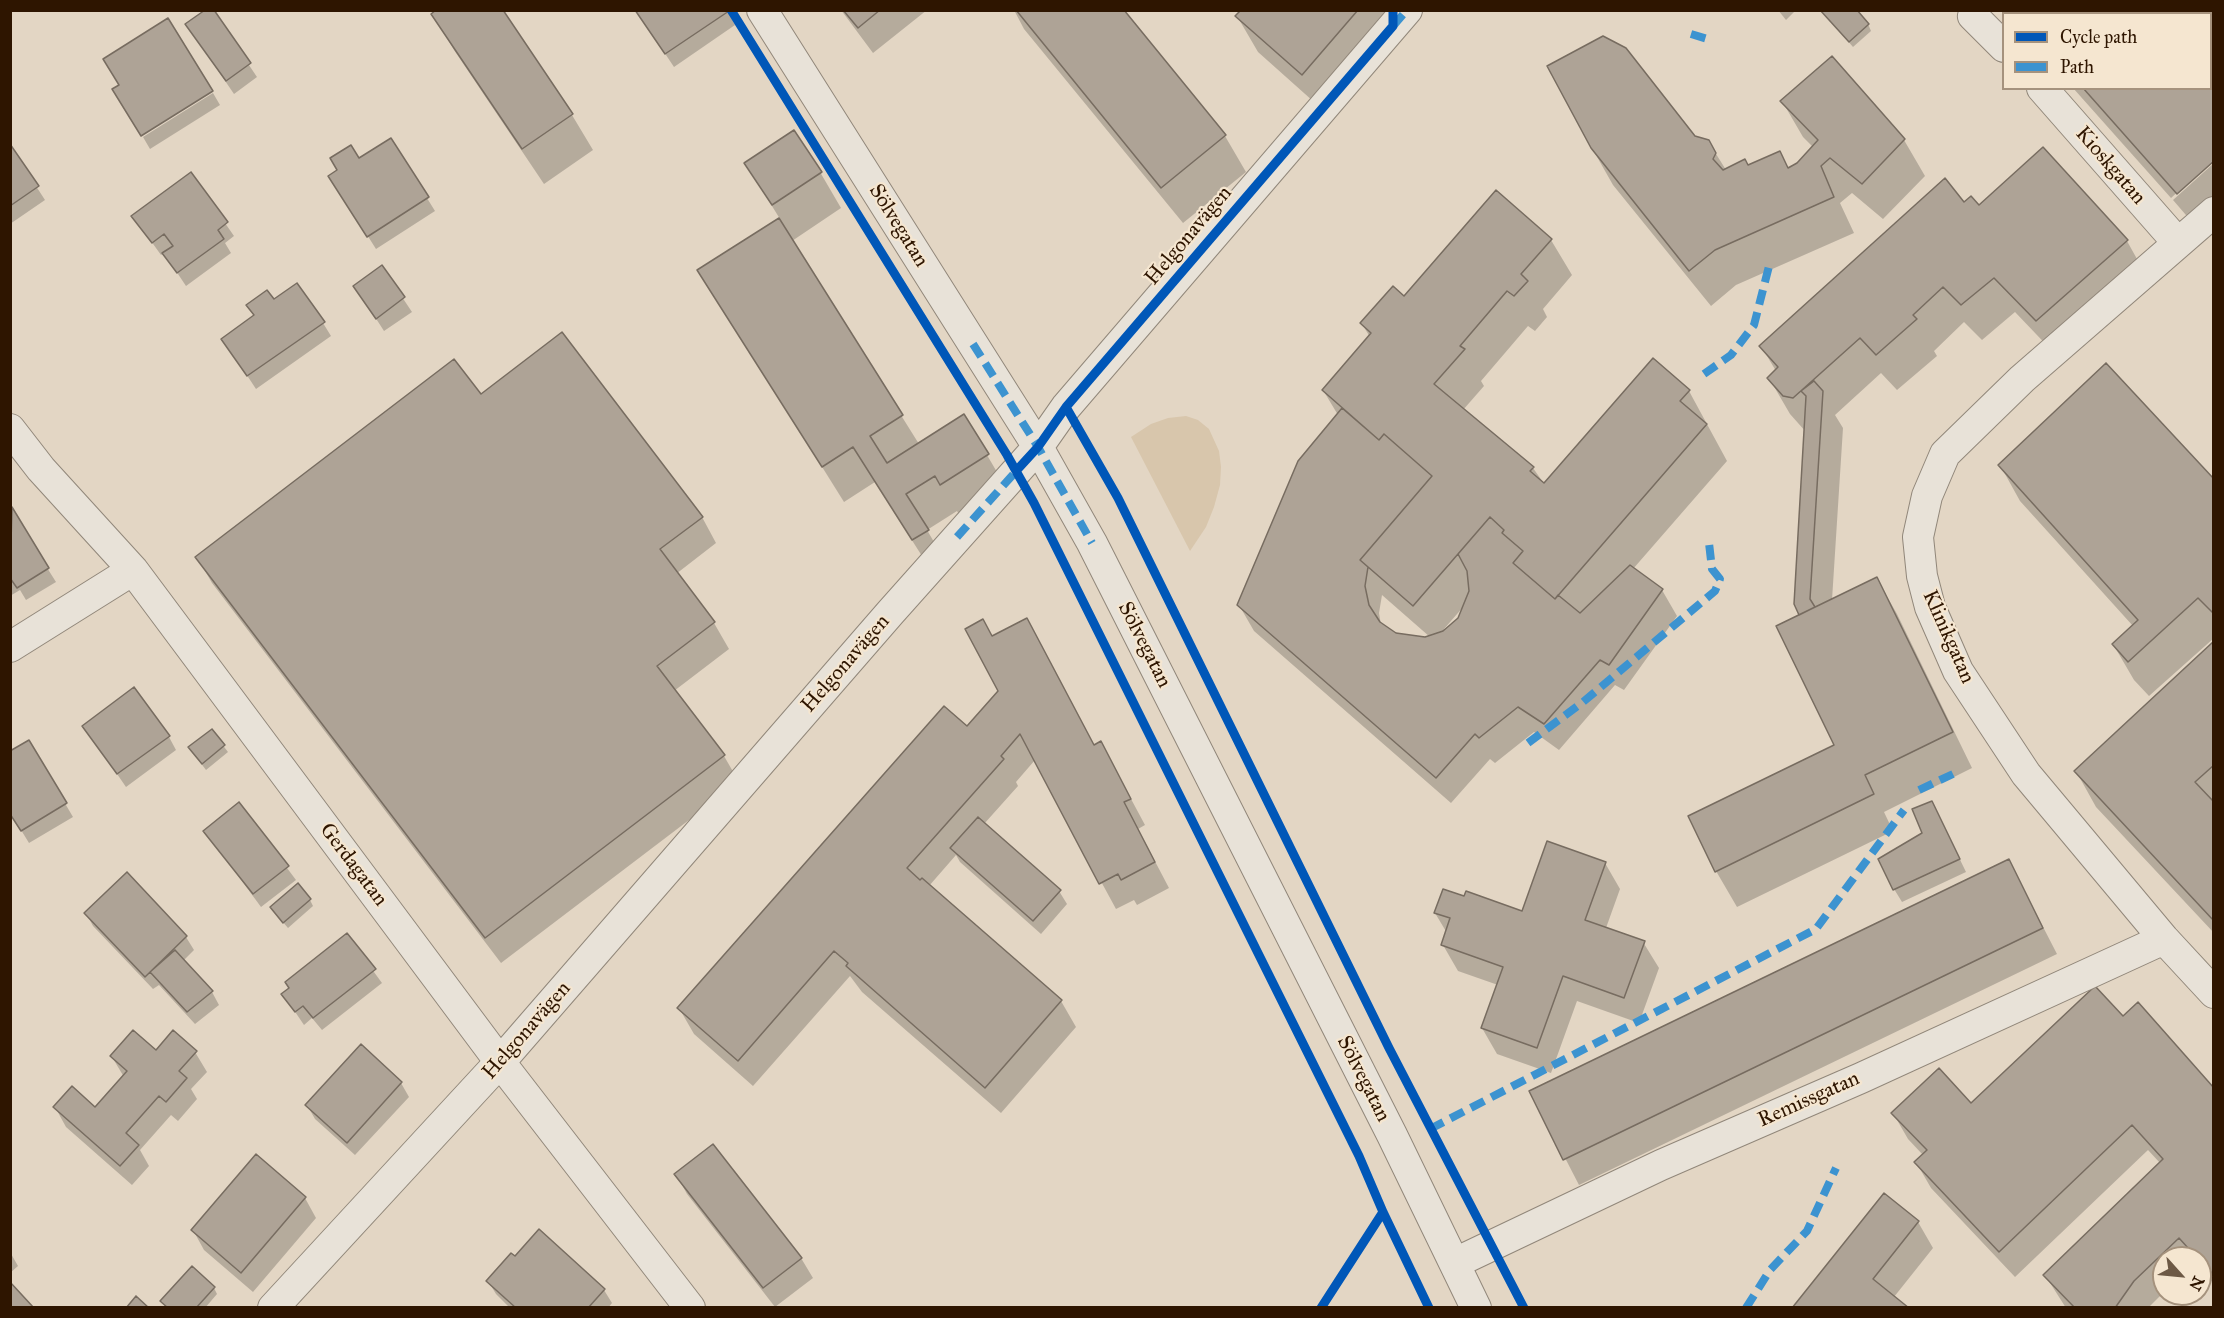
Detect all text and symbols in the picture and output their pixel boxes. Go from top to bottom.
legend [2002,12,2212,90]
text: Cycle path [2060,26,2137,48]
text: Path [2060,56,2094,78]
street label: Kioskgatan [2069,122,2151,210]
street label: Sölvegatan [863,180,933,272]
street label: Helgonavägen [1140,181,1238,291]
street label: Klinikgatan [1916,586,1980,688]
street label: Sölvegatan [1112,598,1176,692]
street label: Helgonavägen [797,610,895,718]
street label: Gerdagatan [314,818,392,912]
street label: Helgonavägen [478,977,576,1085]
street label: Sölvegatan [1331,1032,1395,1126]
street label: Remissgatan [1754,1066,1864,1134]
north arrow [2152,1246,2212,1306]
text: N [2185,1273,2208,1294]

